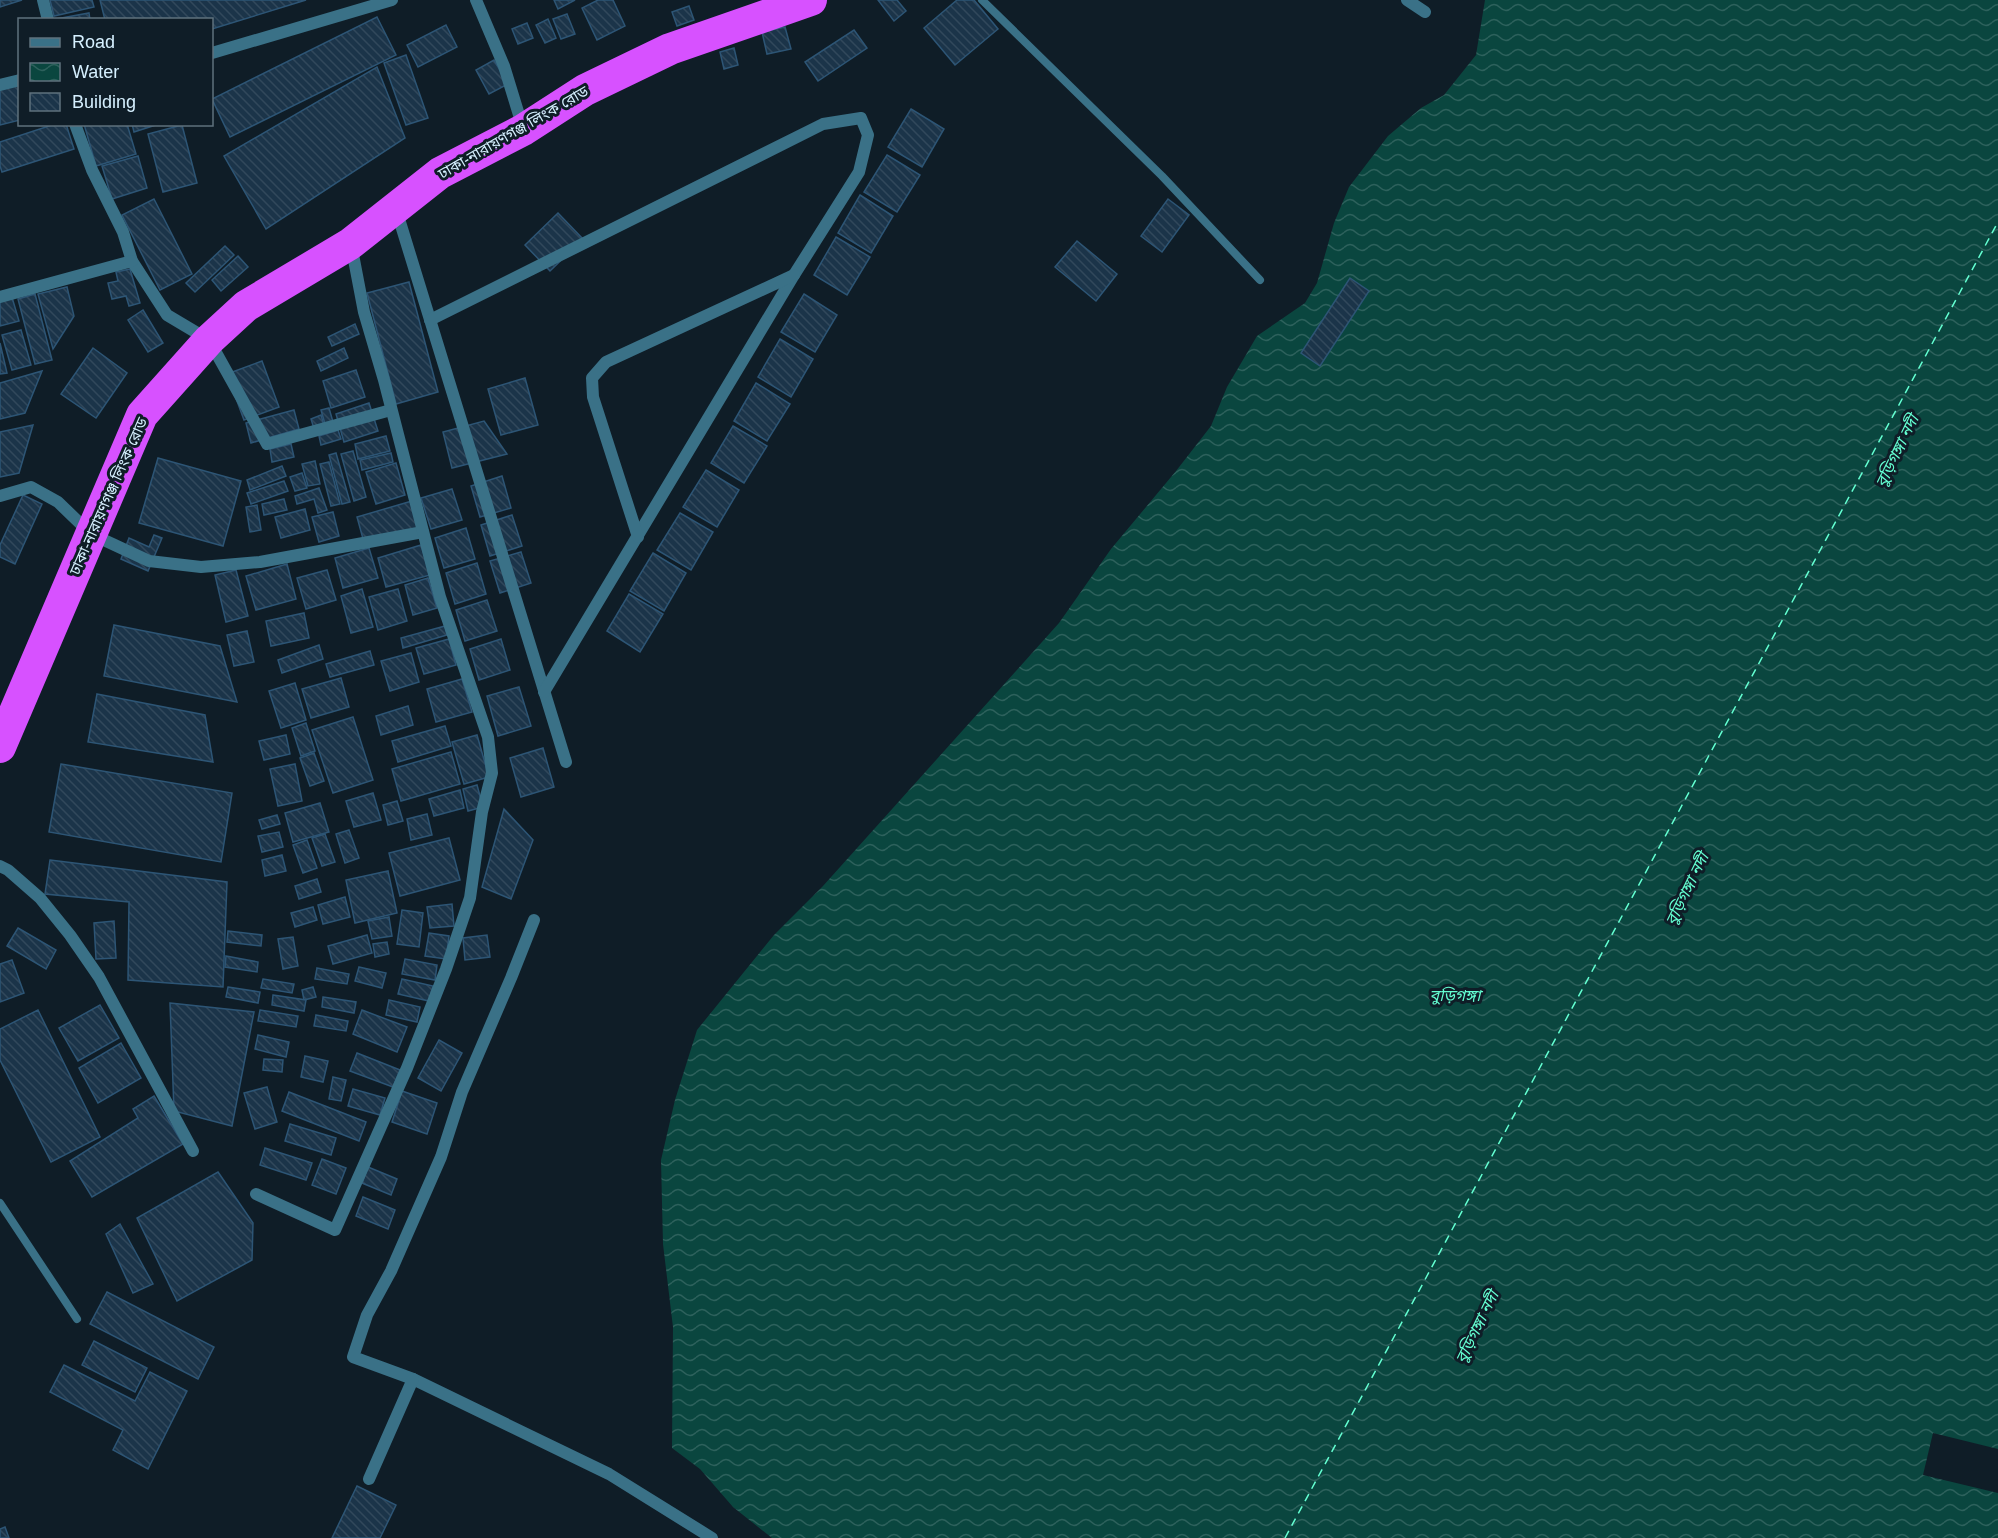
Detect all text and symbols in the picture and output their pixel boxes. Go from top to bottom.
legend [18,18,213,126]
text: Road [72,32,115,52]
text: Water [72,62,119,82]
street label: ঢাকা-নারায়ণগঞ্জ লিংক রোড [434,82,591,182]
text: Building [72,92,136,112]
water label: বুড়িগঙ্গা নদী [1871,409,1924,490]
street label: ঢাকা-নারায়ণগঞ্জ লিংক রোড [65,415,150,578]
water label: বুড়িগঙ্গা নদী [1661,847,1714,928]
water label: বুড়িগঙ্গা [1430,986,1483,1005]
water label: বুড়িগঙ্গা নদী [1451,1285,1504,1366]

